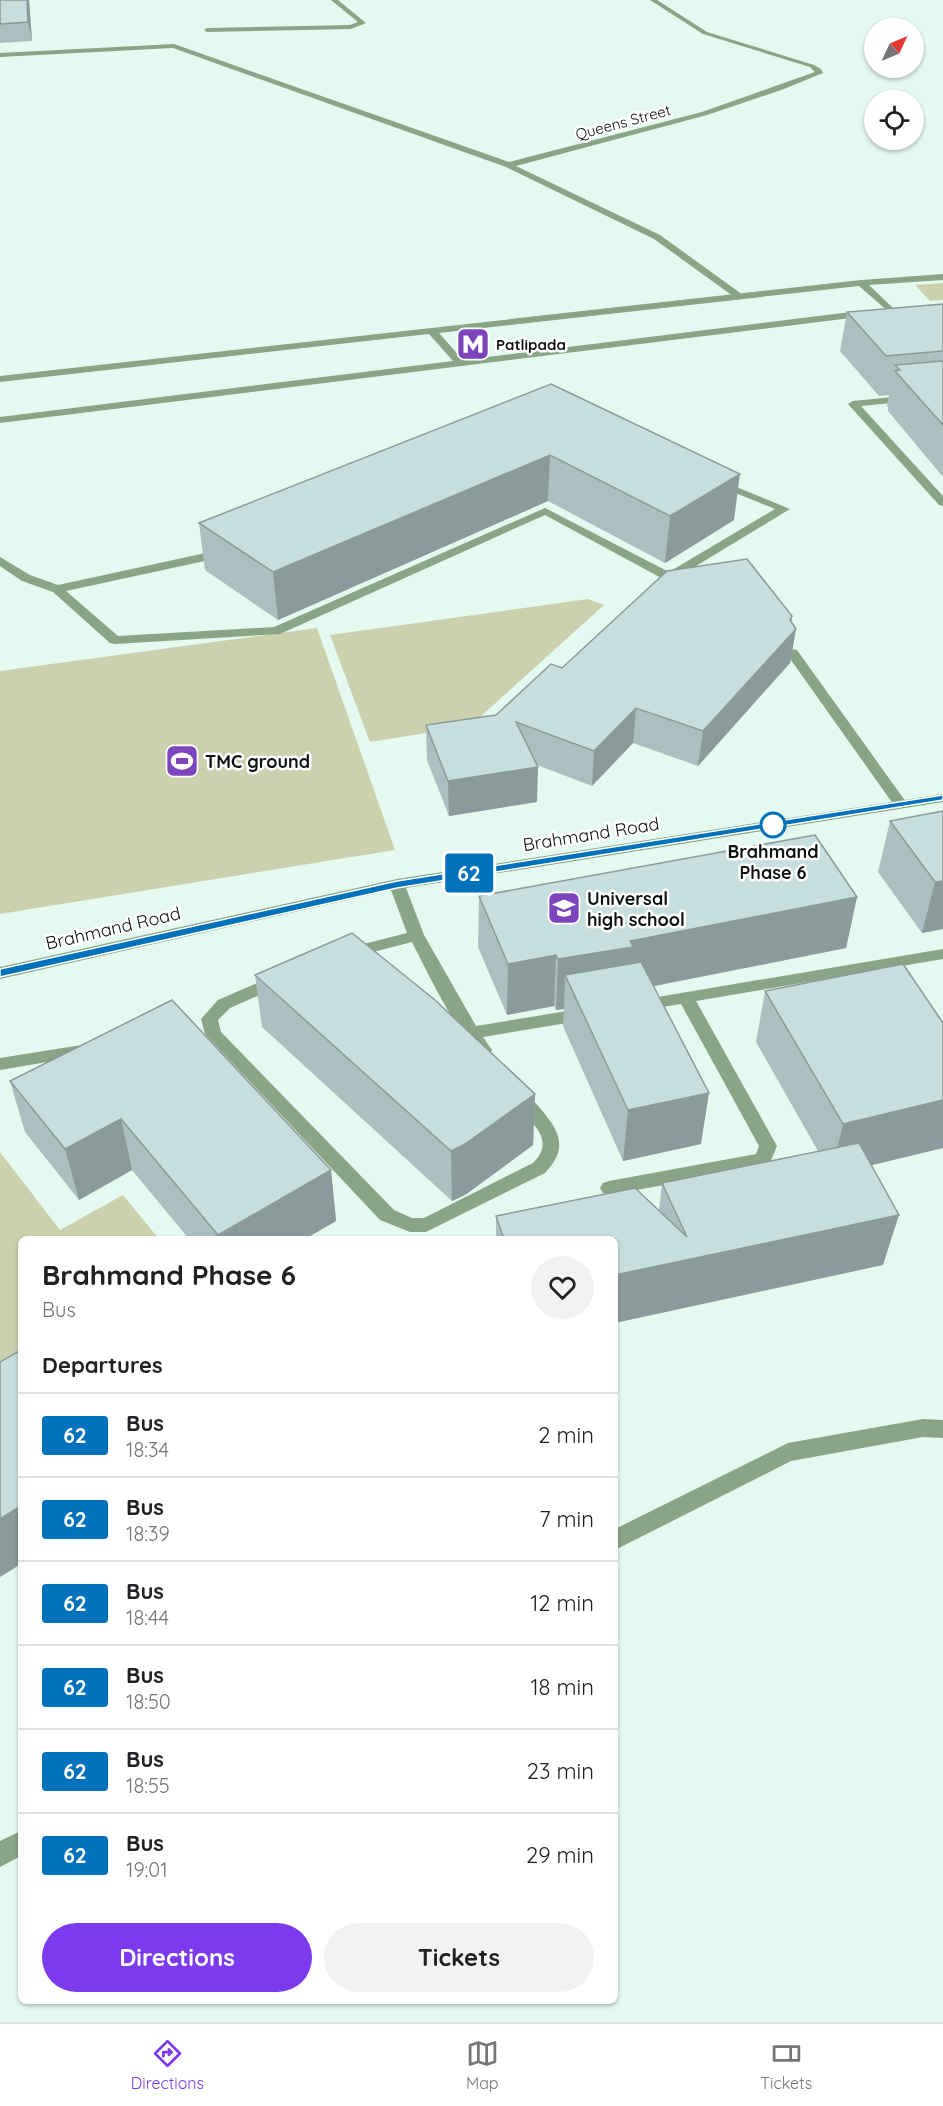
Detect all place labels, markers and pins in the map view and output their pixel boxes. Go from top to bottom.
metro station icon: Patlipada [455,326,491,362]
place label: Patlipada [496,335,566,354]
sports icon: TMC ground [164,743,200,779]
place label: TMC ground [205,750,310,773]
marker: Brahmand Phase 6 [760,812,786,838]
place label: Brahmand Phase 6 [727,840,819,884]
place label: Universal high school [587,887,685,931]
school or university icon: Universal high school [546,890,582,926]

